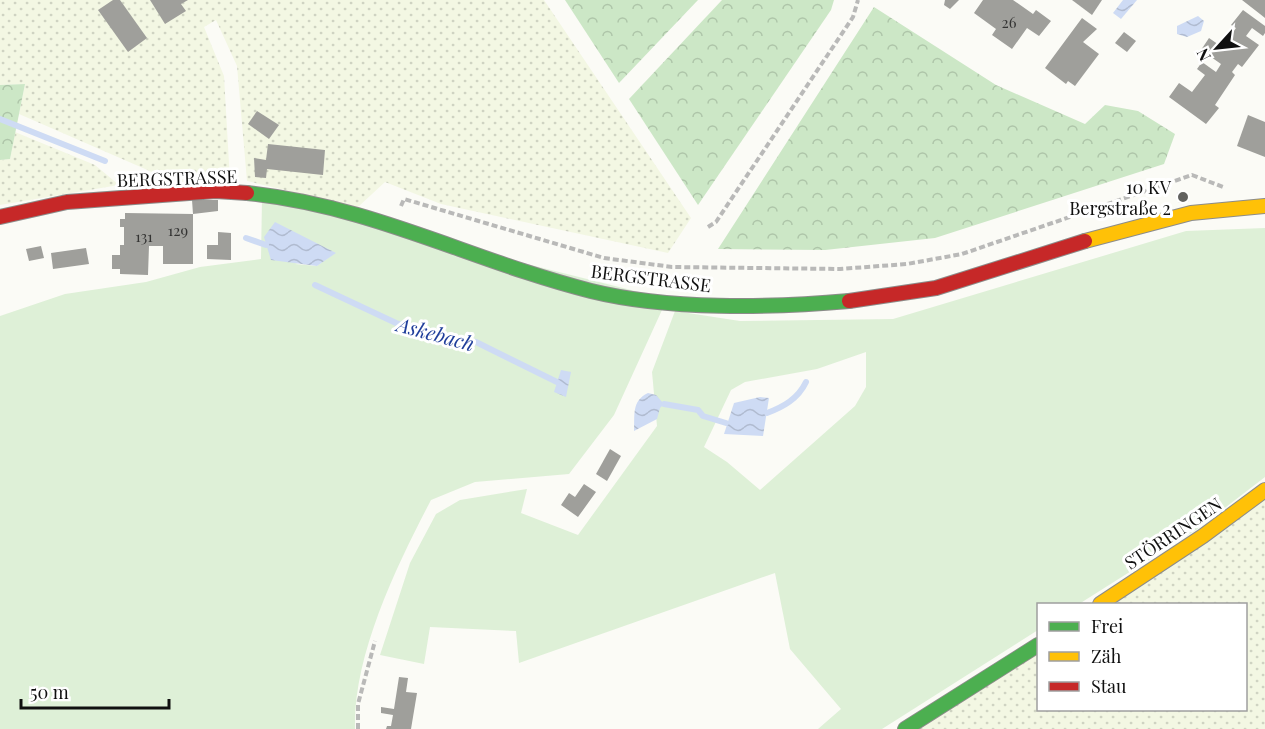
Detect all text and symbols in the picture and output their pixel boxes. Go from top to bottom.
house number: 26 [1002,12,1017,32]
north arrow [1187,18,1247,78]
text: N [1191,45,1215,65]
street label: BERGSTRASSE [116,164,238,192]
place label: 10 KV Bergstraße 2 [1069,175,1172,220]
marker: 10 KV Bergstraße 2 [1176,190,1190,204]
house number: 129 [168,220,188,240]
house number: 131 [135,226,153,246]
street label: BERGSTRASSE [590,259,712,297]
water label: Askebach [392,309,478,356]
street label: STÖRRINGEN [1120,491,1227,574]
legend [1037,603,1247,711]
text: Frei [1091,614,1123,638]
text: Zäh [1091,644,1122,668]
scale bar [21,672,170,710]
text: Stau [1091,674,1127,698]
text: 50 m [30,680,69,704]

